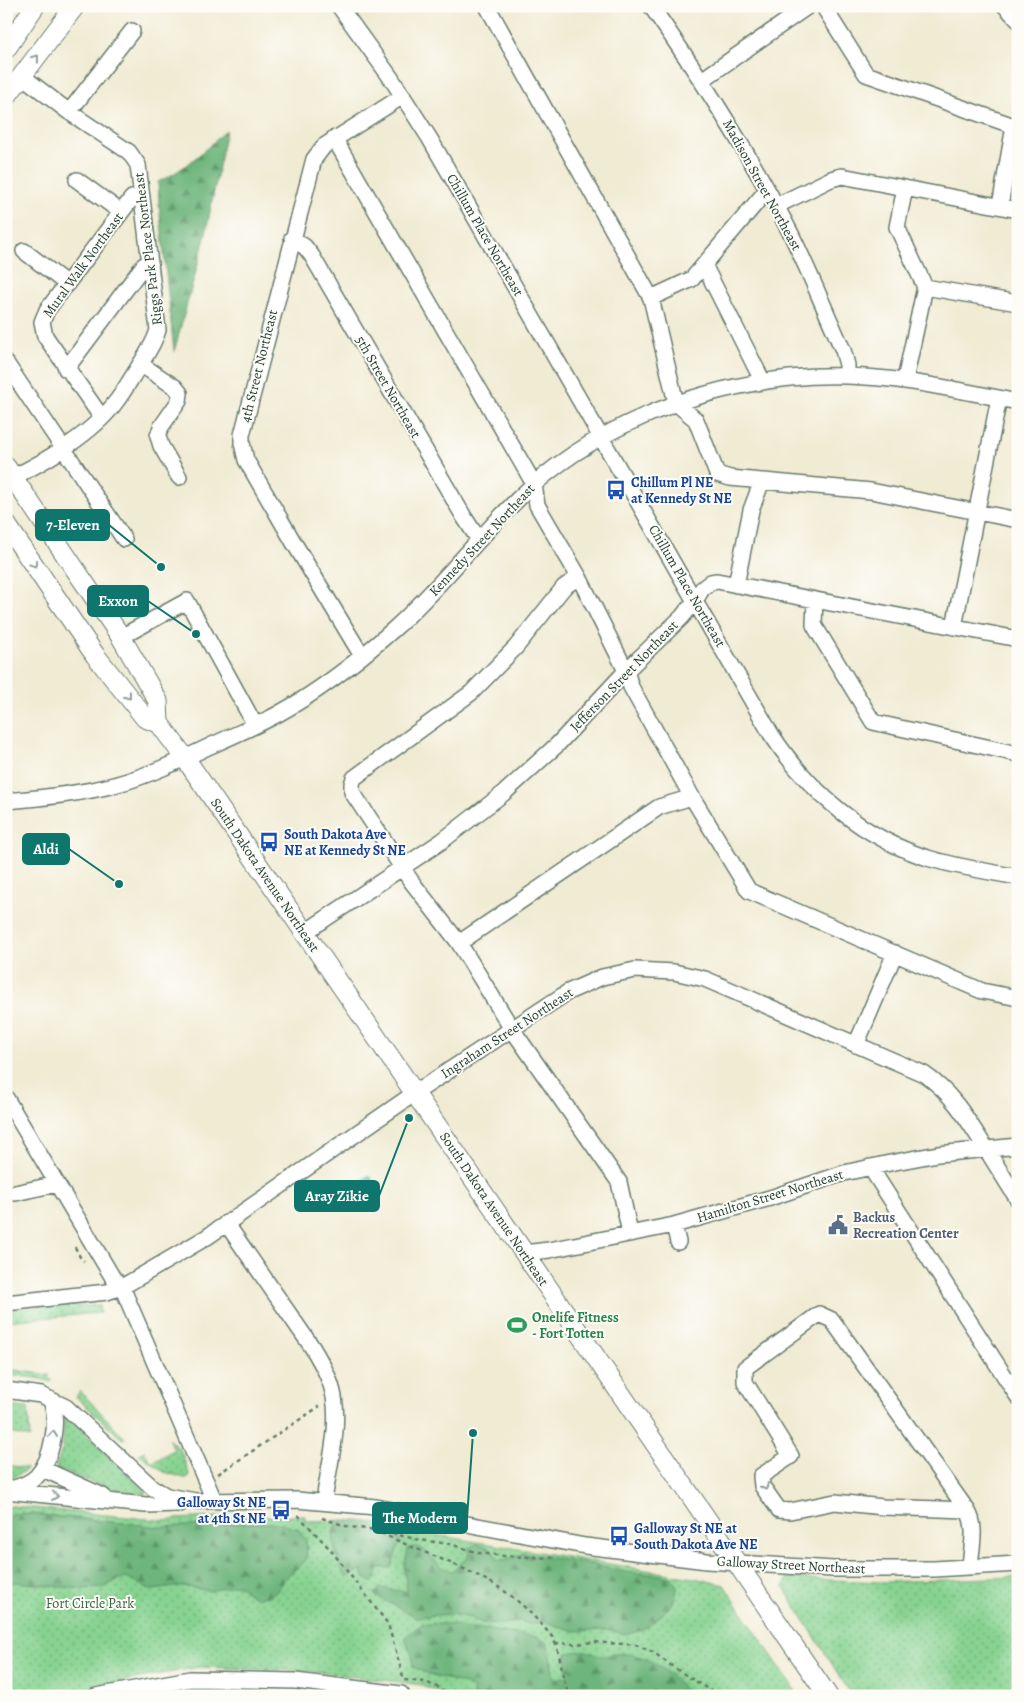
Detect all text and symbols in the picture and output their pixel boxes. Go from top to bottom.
one-way arrow [30,55,38,64]
street label: Madison Street Northeast [718,116,806,254]
street label: Chillum Place Northeast [442,170,528,300]
street label: Riggs Park Place Northeast [129,171,167,326]
street label: Mural Walk Northeast [38,208,128,322]
street label: 4th Street Northeast [236,307,282,424]
street label: 5th Street Northeast [351,332,425,442]
place label: Chillum Pl NE at Kennedy St NE [631,473,732,508]
street label: Kennedy Street Northeast [425,479,539,600]
bus stop icon: Chillum Pl NE at Kennedy St NE [605,479,627,501]
callout: 7-Eleven [36,510,109,540]
text: 7-Eleven [46,515,100,535]
street label: Chillum Place Northeast [644,521,730,651]
one-way arrow [27,559,37,568]
callout: Exxon [88,586,148,616]
text: Exxon [98,591,138,611]
street label: Jefferson Street Northeast [566,616,682,736]
one-way arrow [122,691,131,700]
street label: South Dakota Avenue Northeast [206,794,324,956]
place label: South Dakota Ave NE at Kennedy St NE [284,825,406,860]
bus stop icon: South Dakota Ave NE at Kennedy St NE [258,831,280,853]
callout: Aldi [23,834,69,864]
text: Aldi [32,839,59,859]
street label: Ingraham Street Northeast [437,983,577,1083]
street label: South Dakota Avenue Northeast [435,1128,553,1290]
street label: Hamilton Street Northeast [694,1165,846,1227]
callout: Aray Zikie [295,1181,379,1211]
text: Aray Zikie [304,1186,369,1206]
place label: Backus Recreation Center [853,1208,959,1243]
public building icon: Backus Recreation Center [827,1214,849,1236]
place label: Onelife Fitness - Fort Totten [532,1308,619,1343]
sports icon: Onelife Fitness - Fort Totten [506,1314,528,1336]
one-way arrow [47,1430,58,1438]
one-way arrow [758,1482,768,1491]
one-way arrow [51,1490,59,1501]
place label: Galloway St NE at 4th St NE [177,1493,266,1528]
bus stop icon: Galloway St NE at 4th St NE [270,1499,292,1521]
callout: The Modern [373,1503,467,1533]
text: The Modern [383,1508,458,1528]
place label: Galloway St NE at South Dakota Ave NE [634,1519,758,1554]
bus stop icon: Galloway St NE at South Dakota Ave NE [608,1525,630,1547]
street label: Galloway Street Northeast [716,1552,866,1578]
park label: Fort Circle Park [46,1594,134,1613]

